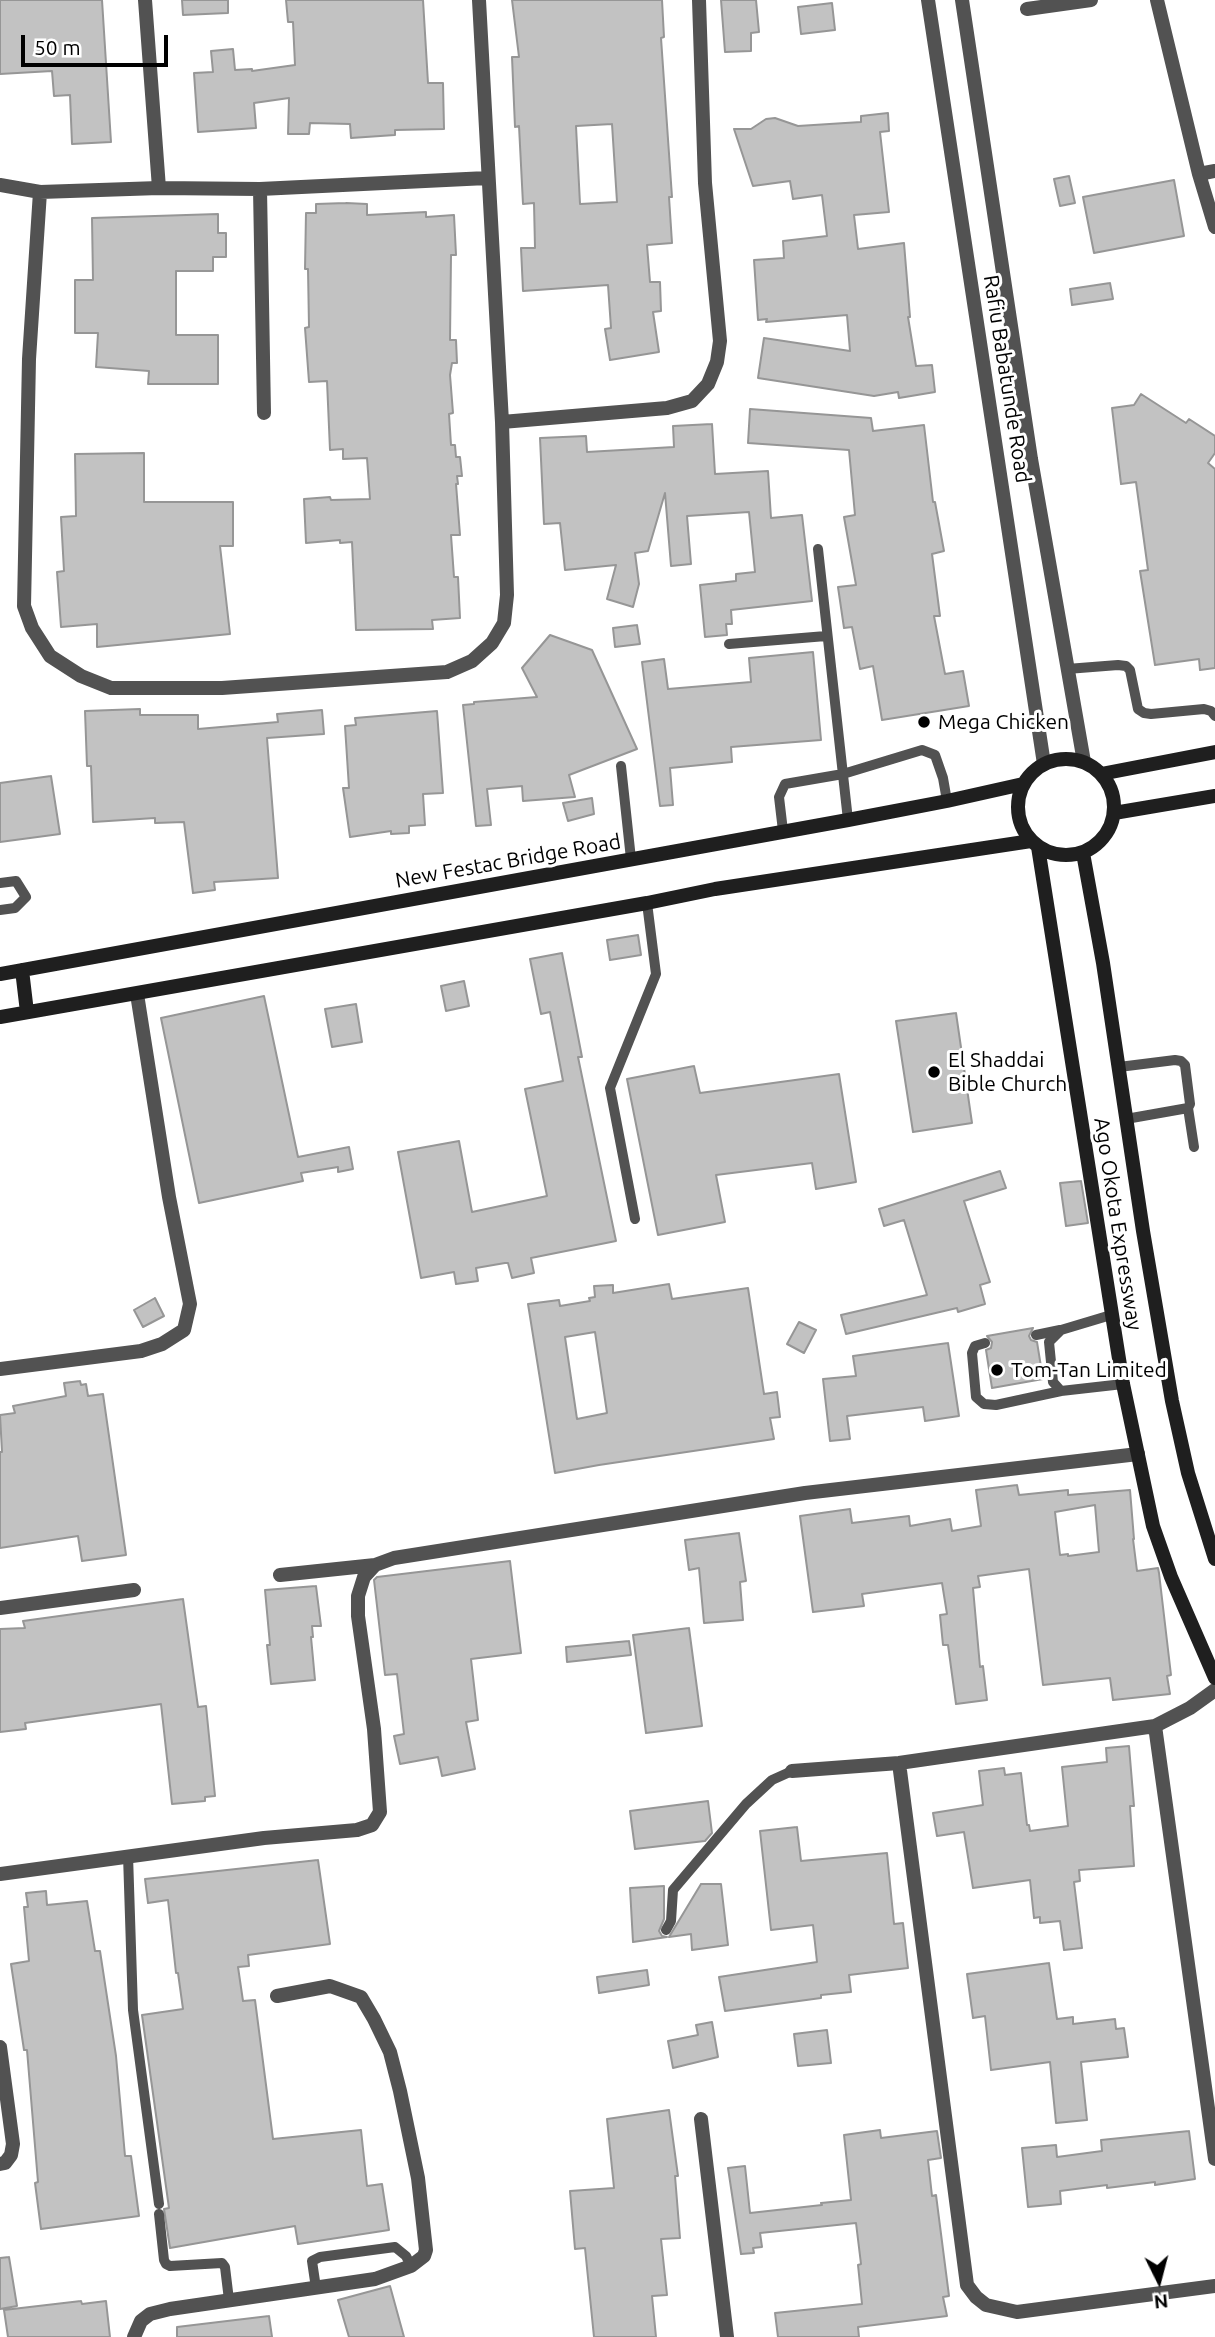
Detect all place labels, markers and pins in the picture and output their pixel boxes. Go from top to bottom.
place label: Mega Chicken [938,709,1069,735]
marker: Mega Chicken [916,714,932,730]
place label: El Shaddai Bible Church [948,1047,1067,1097]
marker: El Shaddai Bible Church [926,1064,942,1080]
place label: Tom-Tan Limited [1011,1357,1167,1383]
marker: Tom-Tan Limited [989,1362,1005,1378]

